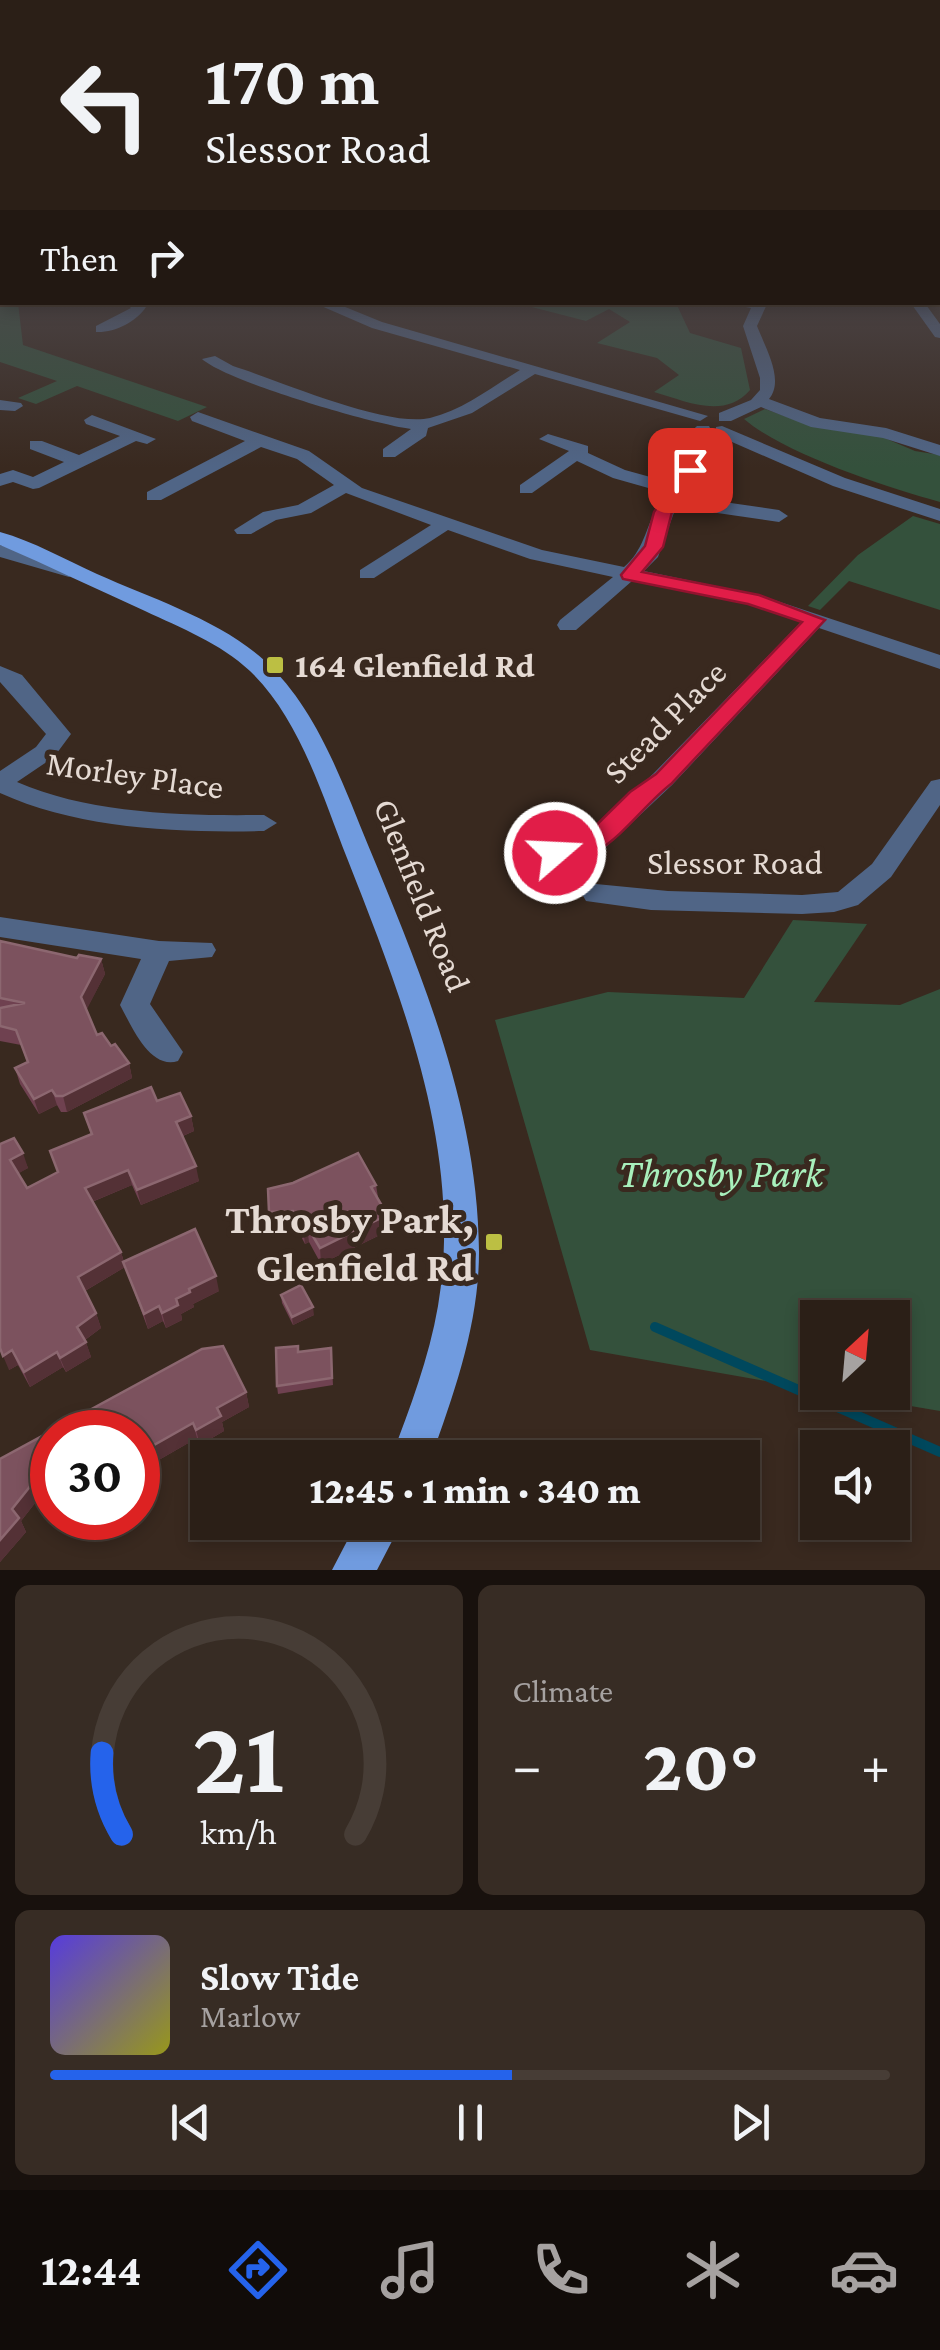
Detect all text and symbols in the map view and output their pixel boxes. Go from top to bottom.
icon: left [40,40,170,170]
text: 170 m [205,41,379,119]
text: Slessor Road [205,123,431,173]
icon: right [138,230,193,285]
text: Then [40,237,118,279]
pin [648,428,733,513]
icon: arrive [663,443,718,498]
place label: 164 Glenfield Rd [295,646,535,685]
street label: Stead Place [596,653,734,791]
marker: 164 Glenfield Rd [264,654,286,676]
street label: Morley Place [44,743,226,807]
street label: Glenfield Road [366,793,478,997]
position arrow [503,801,607,905]
street label: Slessor Road [647,843,823,882]
park label: Throsby Park [619,1149,825,1196]
place label: Throsby Park, Glenfield Rd [225,1195,474,1290]
marker: Throsby Park, Glenfield Rd [483,1231,505,1253]
north arrow [800,1300,910,1410]
map controls [800,1300,910,1540]
speed limit sign: 30 [30,1410,160,1540]
button: sound [800,1430,910,1540]
text: 12:45 · 1 min · 340 m [310,1469,640,1511]
text: Climate [513,1673,613,1709]
text: 21 [193,1699,285,1814]
text: 20° [643,1723,759,1806]
text: − [513,1735,542,1796]
text: + [861,1735,890,1796]
text: km/h [200,1812,277,1852]
text: Slow Tide [200,1956,359,1998]
text: Marlow [200,1998,300,2034]
icon: previous [163,2095,218,2150]
icon: pause [443,2095,498,2150]
icon: next [723,2095,778,2150]
icon: directions [223,2235,293,2305]
icon: music [375,2235,445,2305]
icon: phone [526,2235,596,2305]
icon: climate [678,2235,748,2305]
icon: car [829,2235,899,2305]
text: 12:44 [41,2245,142,2295]

